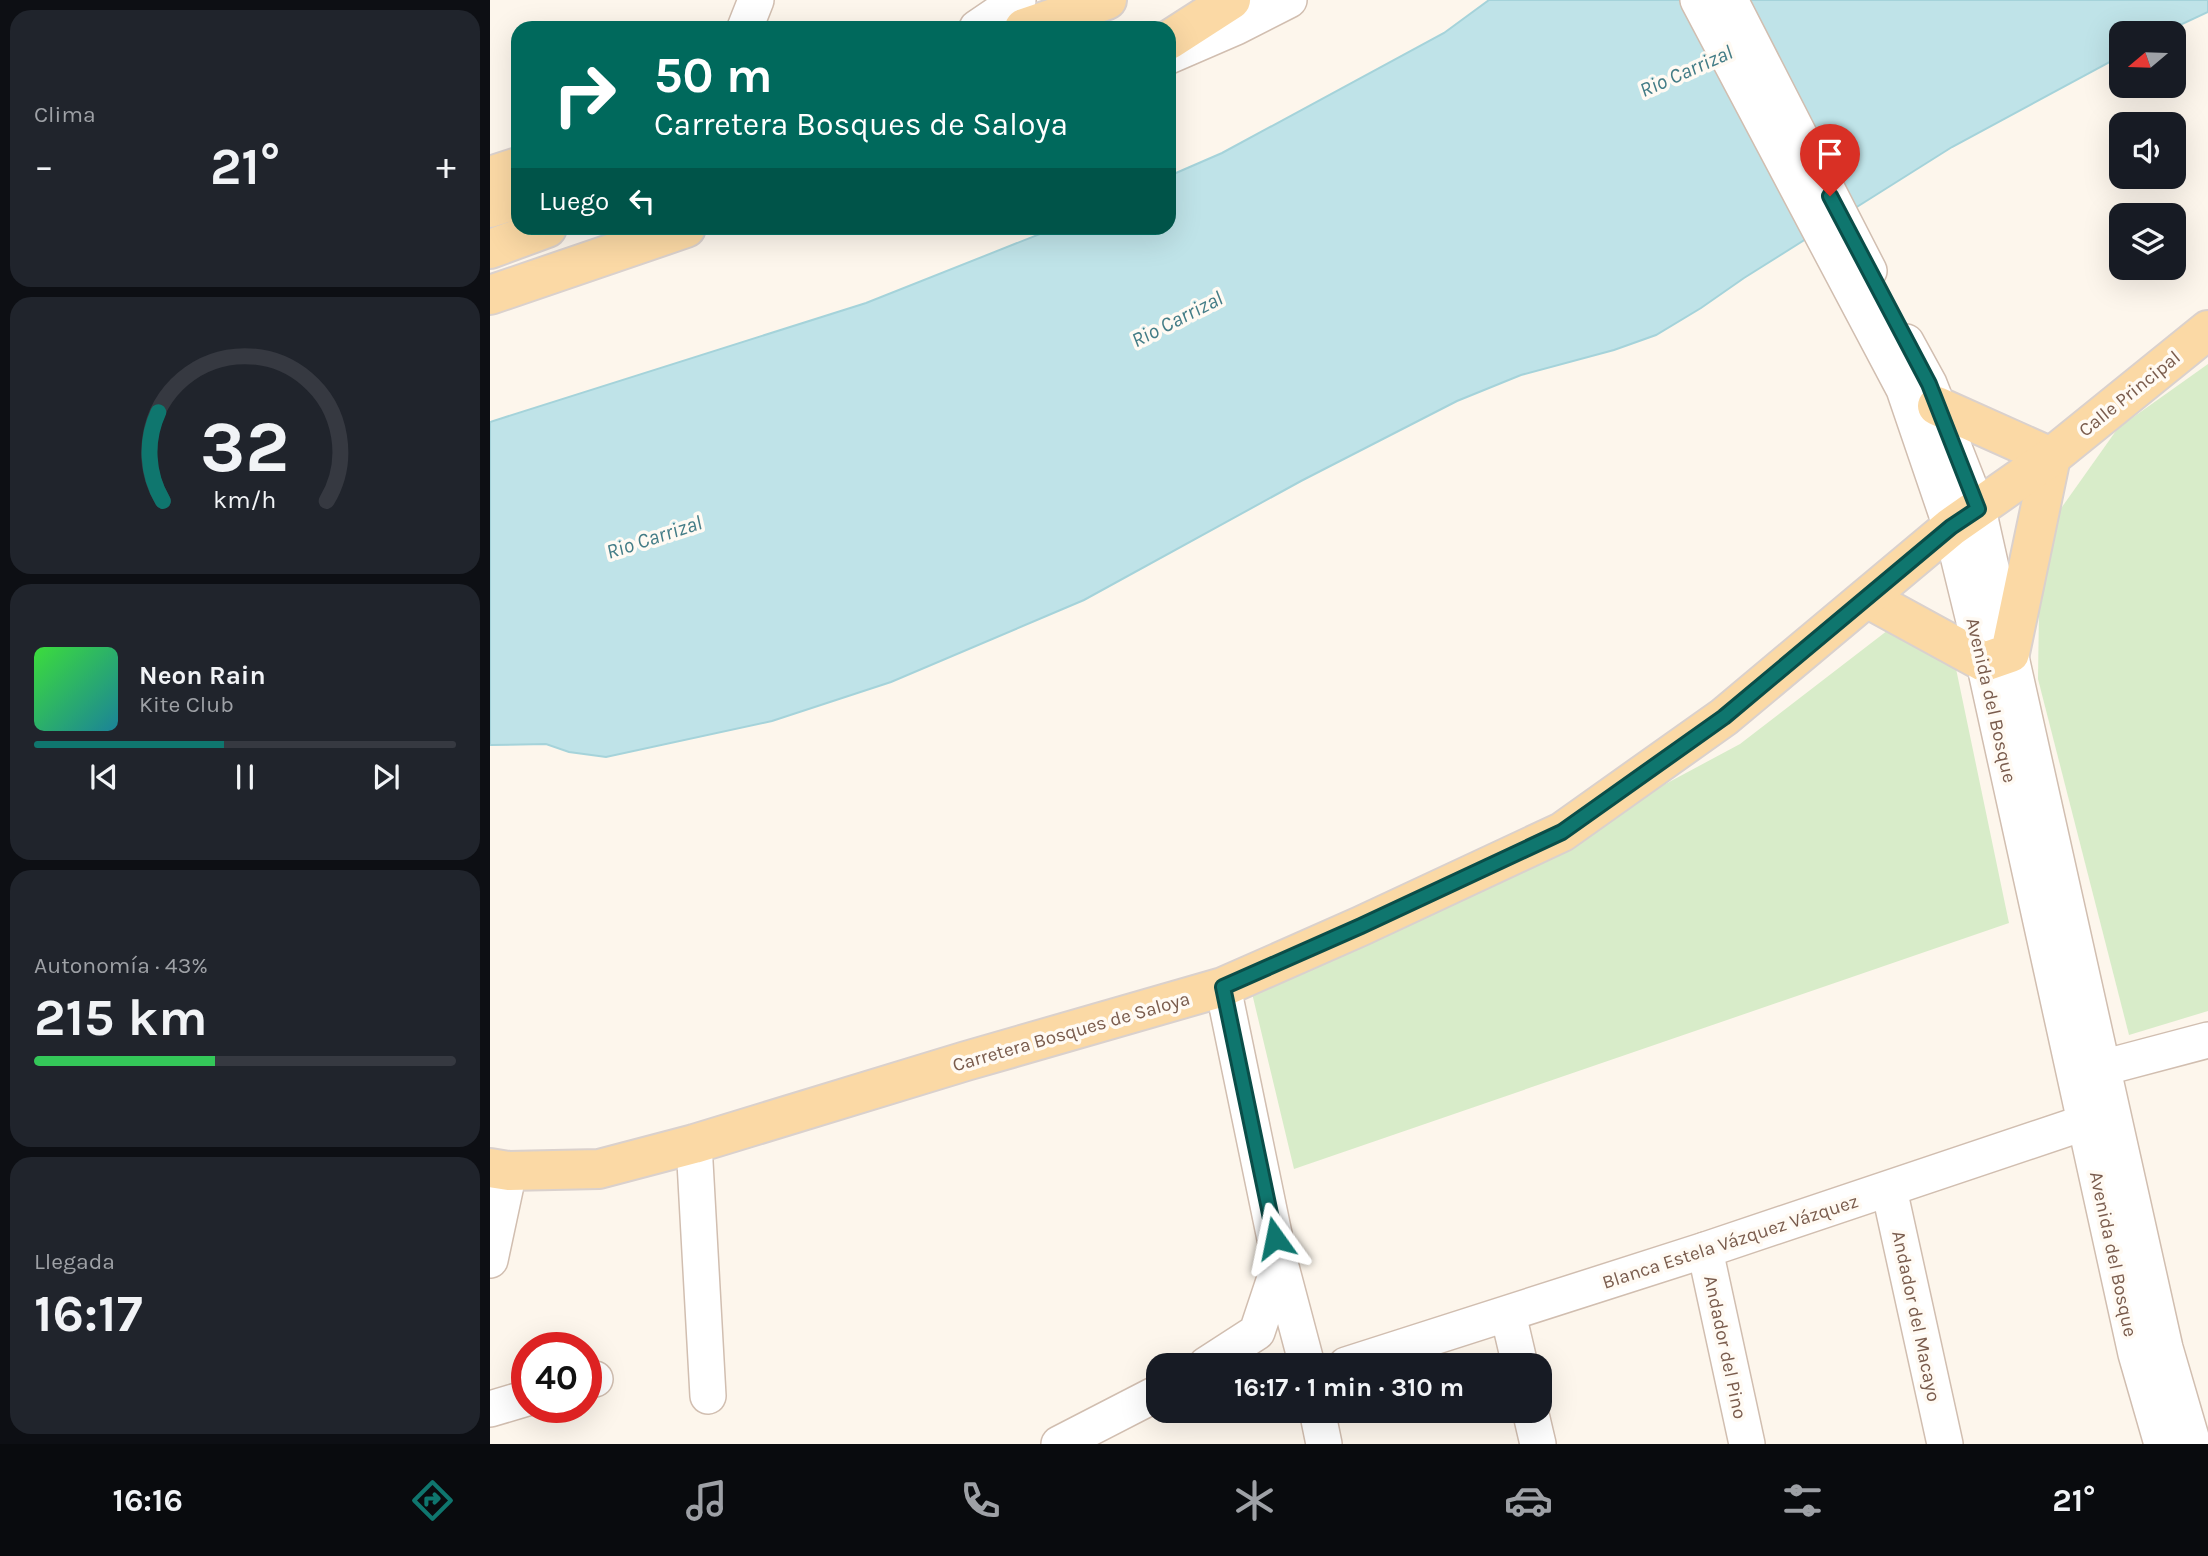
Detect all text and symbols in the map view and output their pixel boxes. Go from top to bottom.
north arrow [2109,21,2186,98]
map controls [2109,21,2186,280]
water label: Rio Carrizal [1636,40,1736,102]
text: 50 m [654,47,772,104]
icon: right [539,49,630,140]
text: Clima [34,101,96,128]
text: Carretera Bosques de Saloya [654,106,1068,143]
button: sound [2109,112,2186,189]
pin [1800,124,1860,196]
icon: arrive [1811,135,1849,173]
text: 21° [210,136,280,197]
text: − [34,144,54,189]
text: + [436,144,456,189]
icon: left [623,182,661,220]
text: Luego [539,186,609,217]
button: layers [2109,203,2186,280]
water label: Rio Carrizal [1127,286,1227,352]
street label: Calle Principal [2075,346,2185,441]
text: 32 [200,405,290,490]
text: km/h [213,485,277,514]
water label: Rio Carrizal [603,510,705,564]
street label: Avenida del Bosque [1961,616,2021,785]
text: Neon Rain [139,660,266,691]
text: Kite Club [139,691,234,718]
icon: previous [85,758,123,796]
icon: pause [226,758,264,796]
icon: next [367,758,405,796]
text: Autonomía · 43% [34,952,208,979]
text: 215 km [34,987,208,1048]
street label: Carretera Bosques de Saloya [950,988,1192,1076]
street label: Avenida del Bosque [2085,1169,2141,1339]
street label: Blanca Estela Vázquez Vázquez [1599,1190,1861,1294]
position arrow [1238,1201,1312,1275]
street label: Andador del Macayo [1887,1229,1945,1404]
text: Llegada [34,1248,115,1275]
street label: Andador del Pino [1699,1274,1751,1421]
text: 16:17 [34,1283,143,1344]
speed limit sign: 40 [511,1332,602,1423]
text: 16:17 · 1 min · 310 m [1234,1372,1464,1403]
icon: directions [408,1476,457,1525]
icon: music [682,1476,731,1525]
icon: phone [956,1476,1005,1525]
icon: climate [1230,1476,1279,1525]
icon: car [1504,1476,1553,1525]
icon: filters [1778,1476,1827,1525]
text: 16:16 [113,1482,183,1519]
text: 21° [2052,1482,2095,1519]

